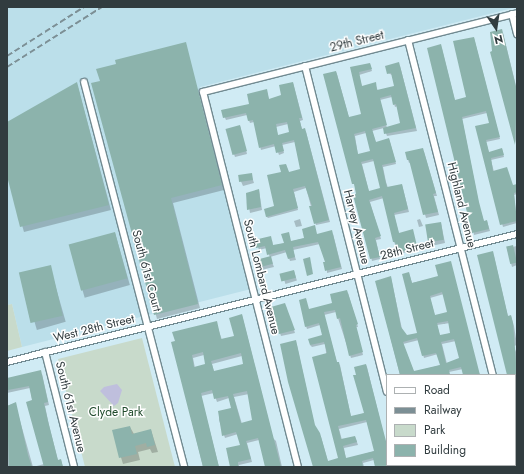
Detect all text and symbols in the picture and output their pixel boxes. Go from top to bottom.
north arrow [476,8,516,48]
street label: 29th Street [329,28,385,56]
text: N [493,31,505,48]
street label: Highland Avenue [443,161,479,249]
street label: Harvey Avenue [340,188,372,266]
street label: South Lombard Avenue [240,218,282,336]
street label: South 61st Court [128,229,164,313]
street label: 28th Street [379,236,435,264]
street label: West 28th Street [52,312,136,346]
street label: South 61st Avenue [52,360,88,454]
legend [386,374,516,466]
text: Road [424,381,450,399]
text: Railway [424,401,462,419]
park label: Clyde Park [89,406,143,420]
text: Park [424,421,445,439]
text: Building [424,441,466,459]

